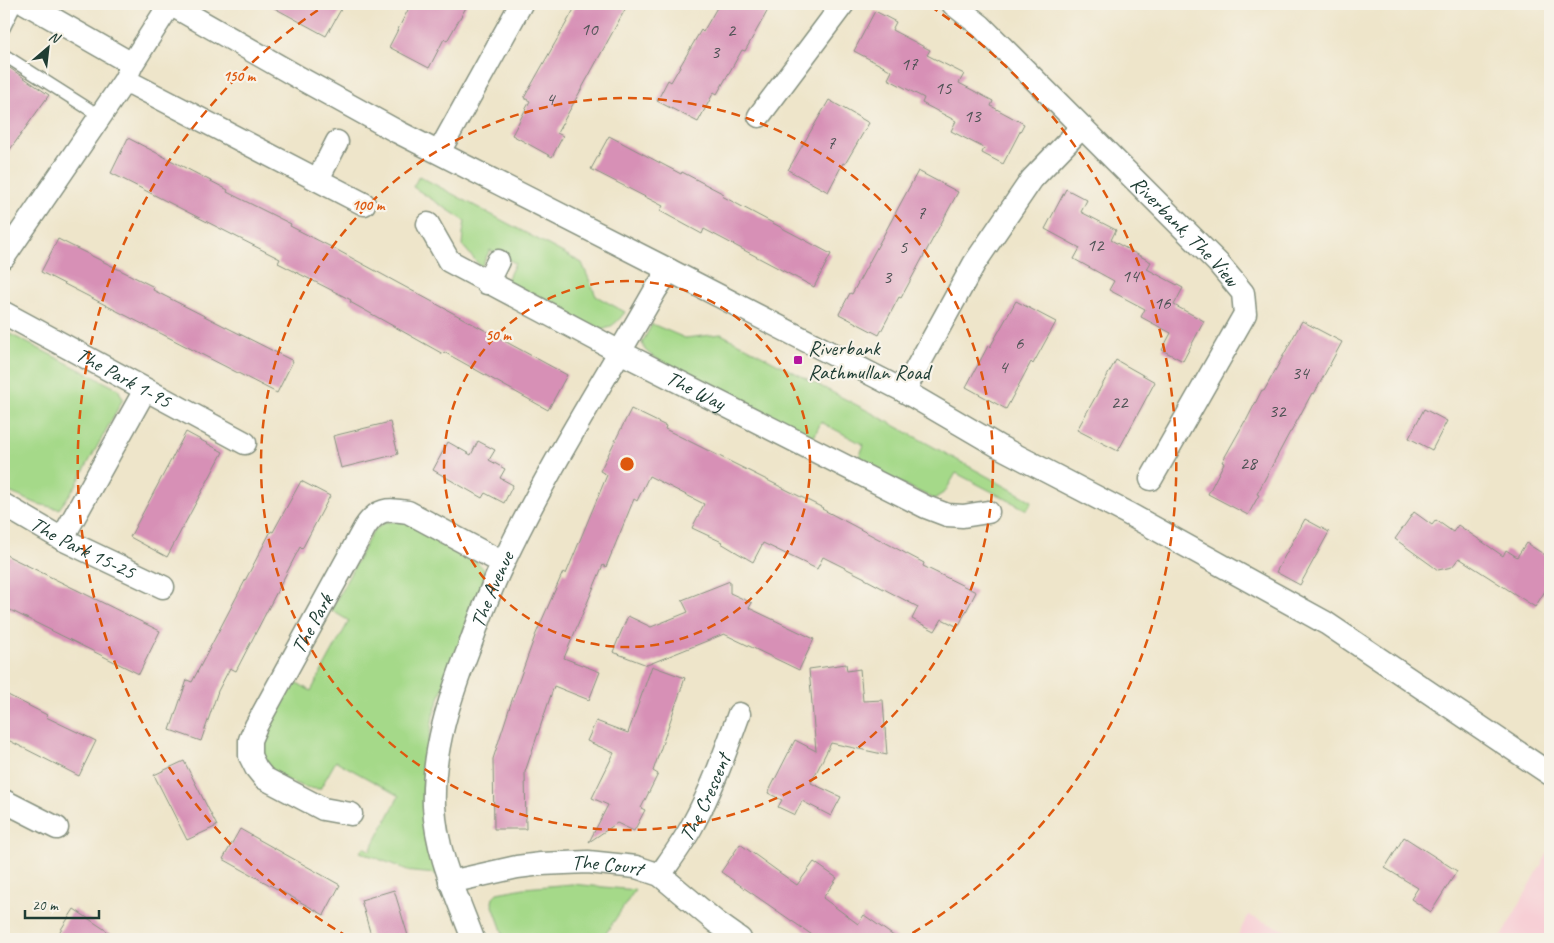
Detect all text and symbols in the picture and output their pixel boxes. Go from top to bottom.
house number: 10 [580,17,599,41]
house number: 2 [727,18,737,42]
north arrow [22,22,72,72]
text: N [46,27,64,48]
house number: 3 [711,40,721,64]
house number: 17 [900,52,919,76]
text: 150 m [223,67,257,86]
house number: 15 [934,76,953,100]
house number: 4 [546,87,557,111]
house number: 13 [963,104,982,128]
house number: 7 [827,131,837,155]
street label: Riverbank, The View [1125,170,1246,293]
text: 100 m [352,196,386,215]
house number: 7 [917,201,927,225]
house number: 12 [1086,233,1105,257]
house number: 5 [899,235,909,259]
house number: 14 [1121,264,1141,288]
house number: 3 [883,265,893,289]
house number: 16 [1153,291,1172,315]
text: 50 m [485,326,512,345]
house number: 6 [1015,331,1025,355]
place label: Riverbank Rathmullan Road [808,335,933,385]
street label: The Park 1-95 [72,341,177,415]
marker: Riverbank Rathmullan Road [792,354,804,366]
house number: 4 [999,355,1010,379]
house number: 34 [1291,361,1311,385]
street label: The Way [662,365,731,417]
house number: 22 [1110,390,1129,414]
house number: 32 [1268,399,1287,423]
house number: 28 [1239,451,1259,475]
centre of rings [618,455,636,473]
street label: The Park 15-25 [26,511,141,586]
street label: The Avenue [464,545,521,631]
street label: The Park [285,588,339,658]
street label: The Crescent [673,747,737,846]
street label: The Court [571,849,649,882]
scale bar [25,888,99,920]
text: 20 m [32,896,59,915]

